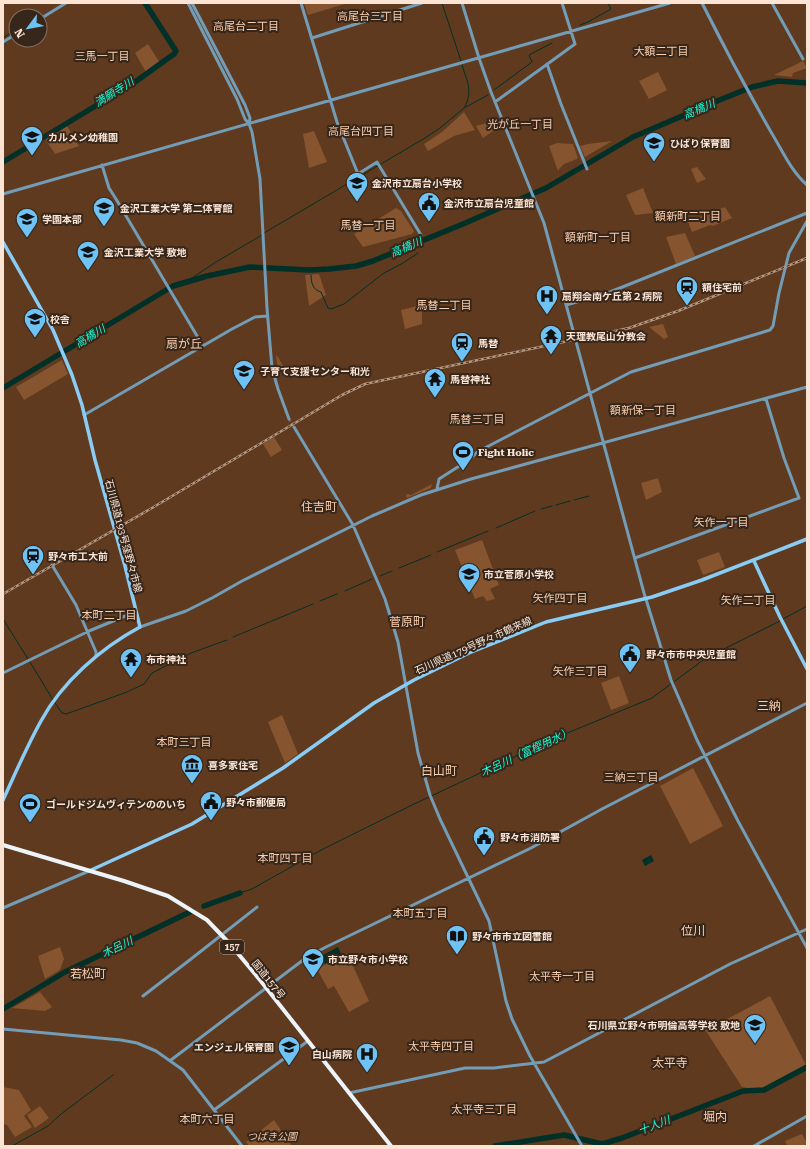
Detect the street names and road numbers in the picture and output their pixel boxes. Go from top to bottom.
street label: 石川県道193号窪野々市線 [103,478,144,594]
street label: 石川県道179号野々市鶴来線 [413,615,533,676]
road number: 157 [220,940,244,954]
street label: 国道157号 [250,958,288,1001]

